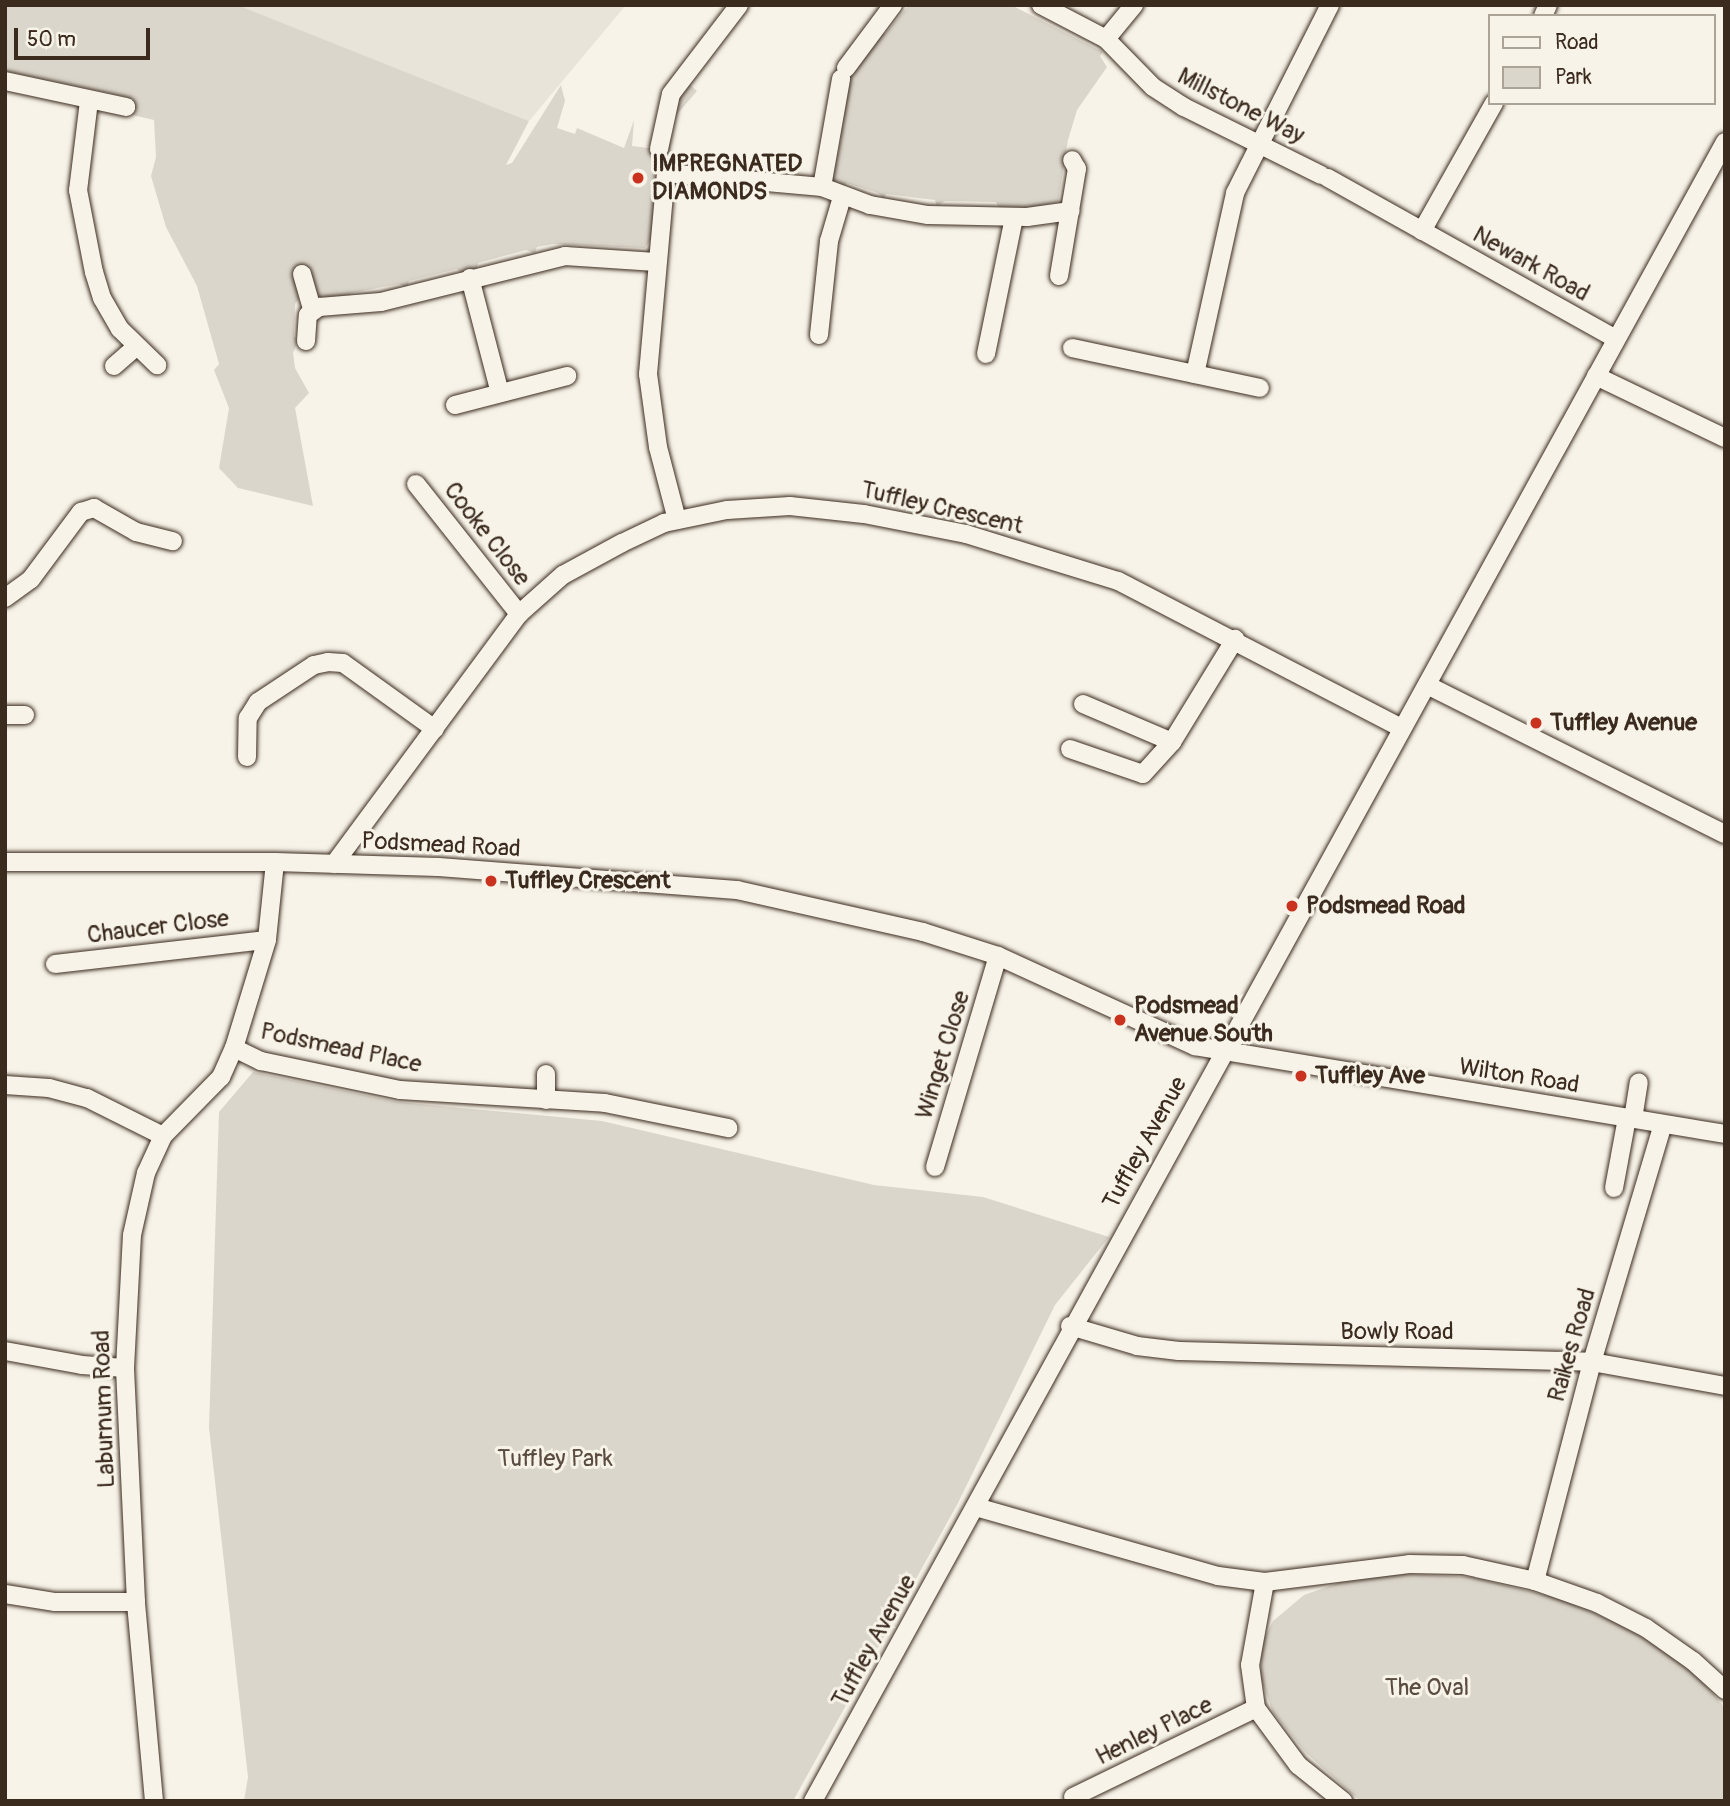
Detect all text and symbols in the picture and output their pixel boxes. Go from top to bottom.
scale bar [18,14,154,58]
legend [1488,14,1716,105]
text: 50 m [27,26,76,53]
text: Road [1555,29,1599,56]
street label: Millstone Way [1173,62,1309,150]
text: Park [1555,64,1592,91]
place label: IMPREGNATED DIAMONDS [652,150,802,206]
marker: IMPREGNATED DIAMONDS [630,170,646,186]
street label: Newark Road [1468,220,1594,308]
street label: Tuffley Crescent [858,475,1026,541]
street label: Cooke Close [438,476,536,592]
place label: Tuffley Avenue [1550,709,1697,737]
marker: Tuffley Avenue [1528,715,1544,731]
street label: Podsmead Road [361,826,521,864]
place label: Tuffley Crescent [505,867,670,895]
marker: Tuffley Crescent [483,873,499,889]
place label: Podsmead Road [1306,892,1466,920]
marker: Podsmead Road [1284,898,1300,914]
street label: Chaucer Close [85,904,231,950]
street label: Winget Close [910,987,976,1123]
place label: Podsmead Avenue South [1134,992,1273,1048]
marker: Podsmead Avenue South [1112,1012,1128,1028]
street label: Podsmead Place [258,1017,424,1079]
street label: Wilton Road [1457,1052,1581,1100]
place label: Tuffley Ave [1315,1062,1425,1090]
marker: Tuffley Ave [1293,1068,1309,1084]
street label: Tuffley Avenue [1097,1072,1193,1214]
street label: Raikes Road [1542,1285,1602,1405]
street label: Bowly Road [1340,1318,1454,1346]
street label: Laburnum Road [87,1329,121,1489]
park label: Tuffley Park [497,1445,613,1473]
street label: Tuffley Avenue [826,1570,922,1712]
park label: The Oval [1385,1674,1469,1702]
street label: Henley Place [1091,1690,1217,1772]

